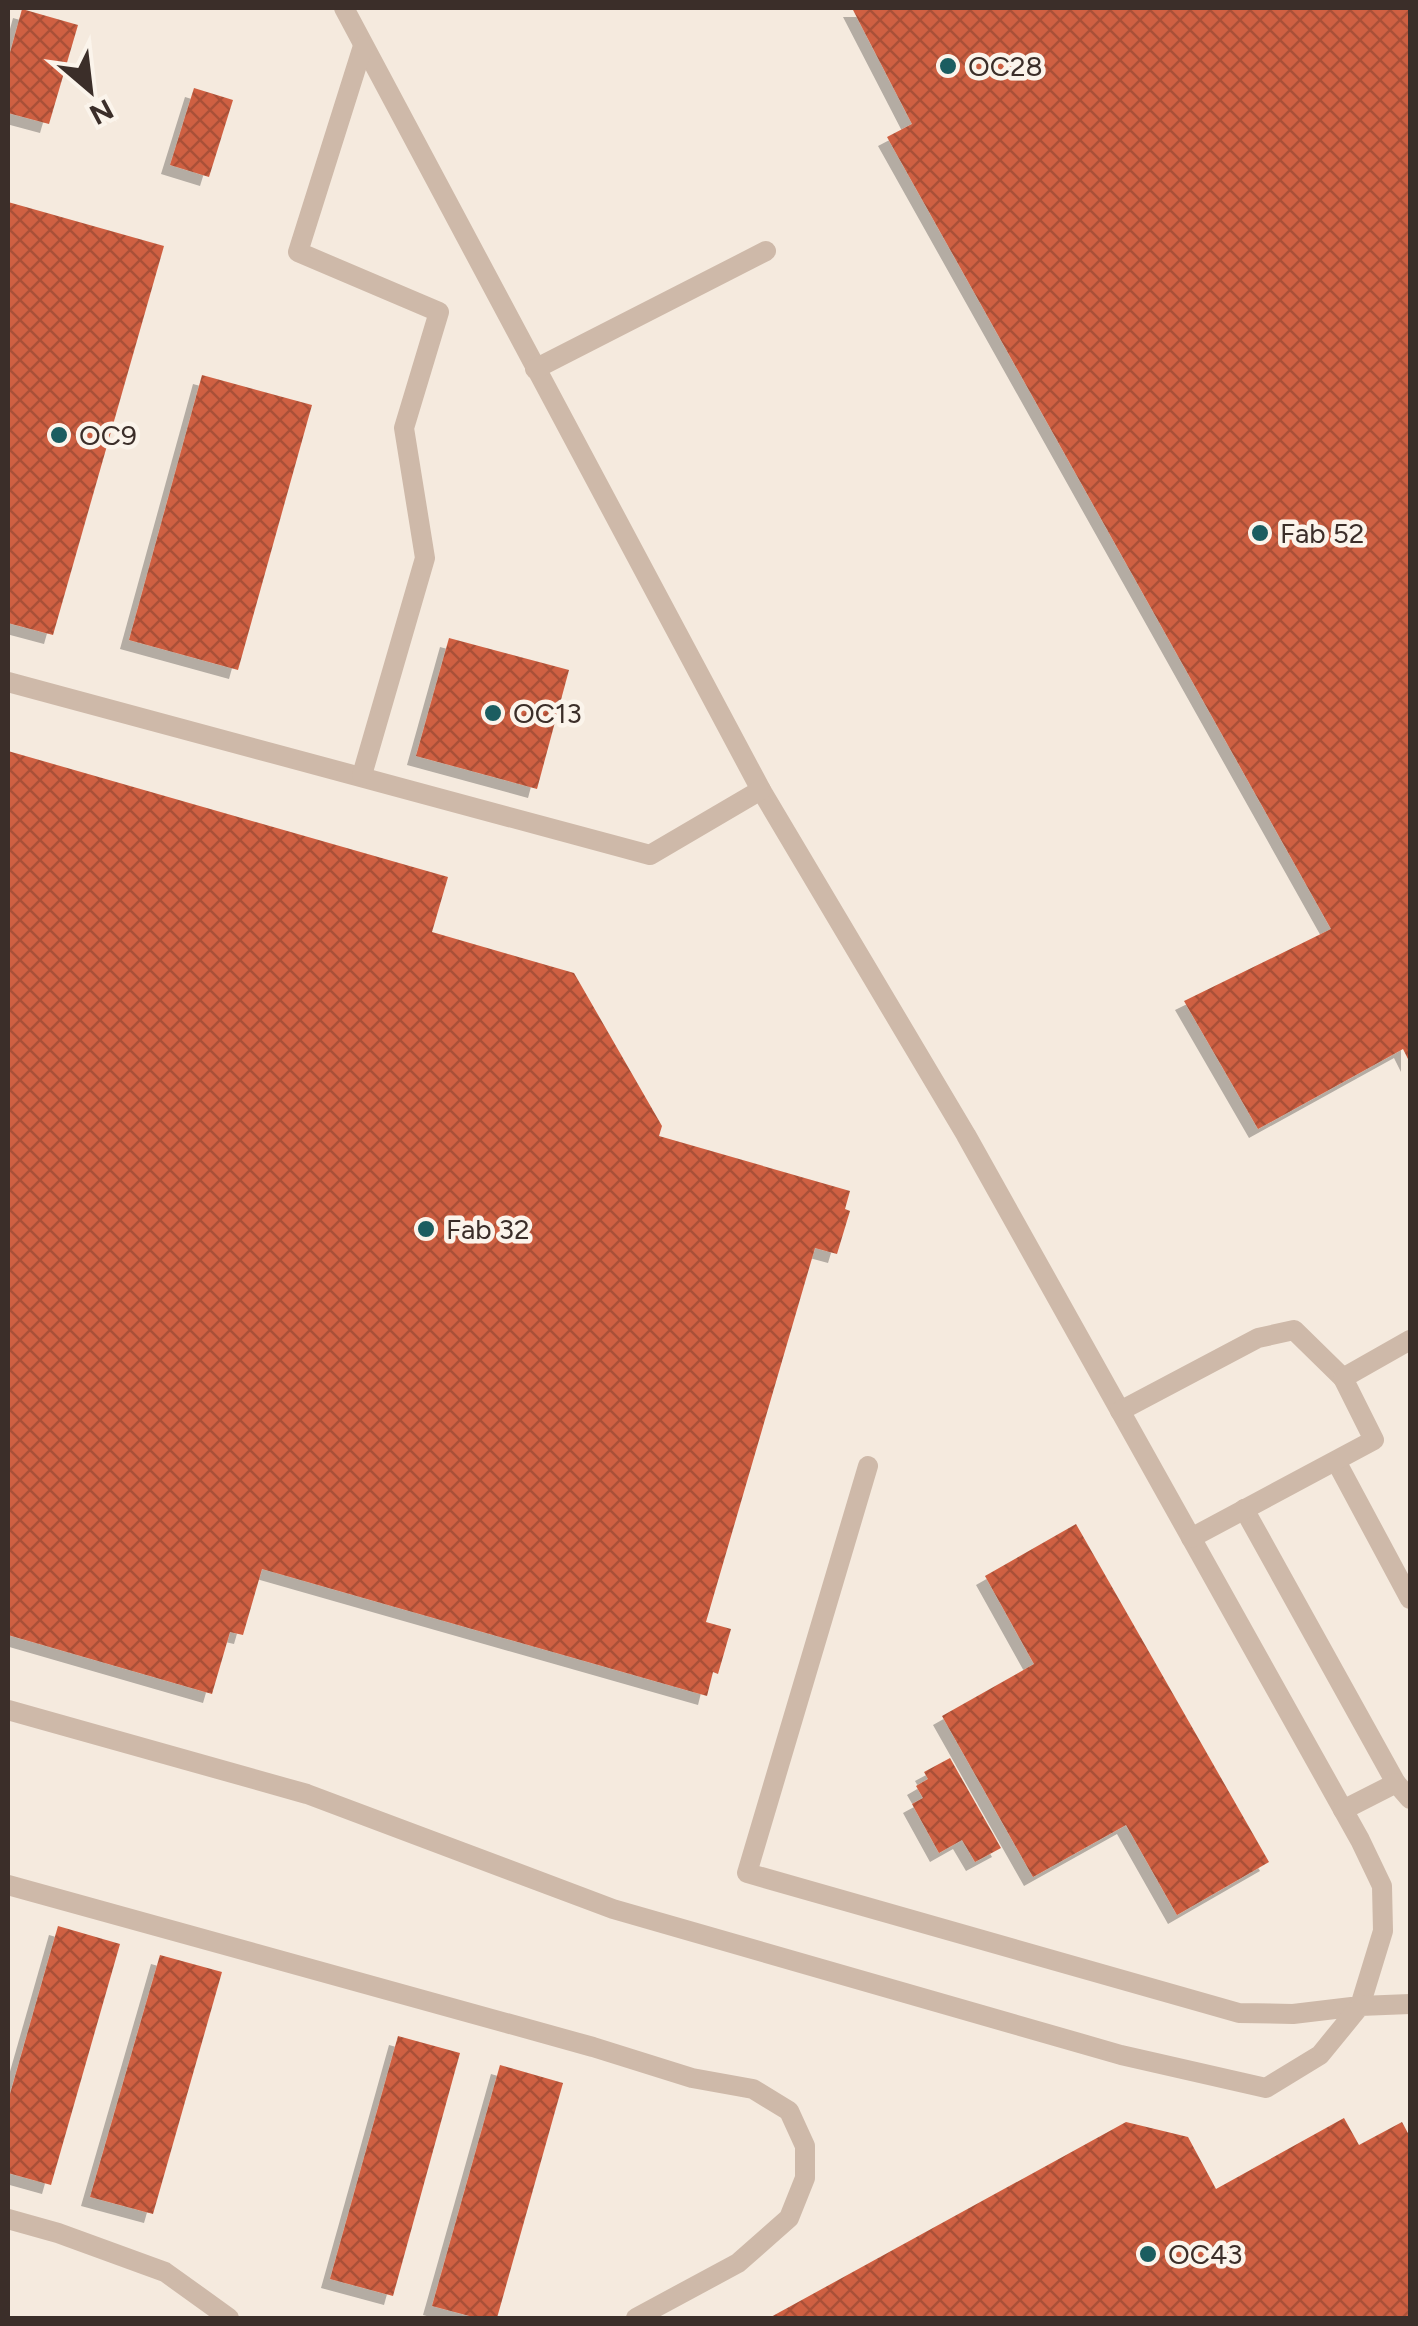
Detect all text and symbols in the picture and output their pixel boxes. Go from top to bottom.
north arrow [40,40,140,140]
place label: OC28 [968,49,1043,83]
marker: OC28 [937,55,959,77]
text: N [84,92,119,132]
place label: OC9 [79,418,137,452]
marker: OC9 [48,424,70,446]
place label: Fab 52 [1280,516,1364,550]
marker: Fab 52 [1249,522,1271,544]
place label: OC13 [513,696,582,730]
marker: OC13 [482,702,504,724]
place label: Fab 32 [446,1212,530,1246]
marker: Fab 32 [415,1218,437,1240]
place label: OC43 [1168,2237,1243,2271]
marker: OC43 [1137,2243,1159,2265]

